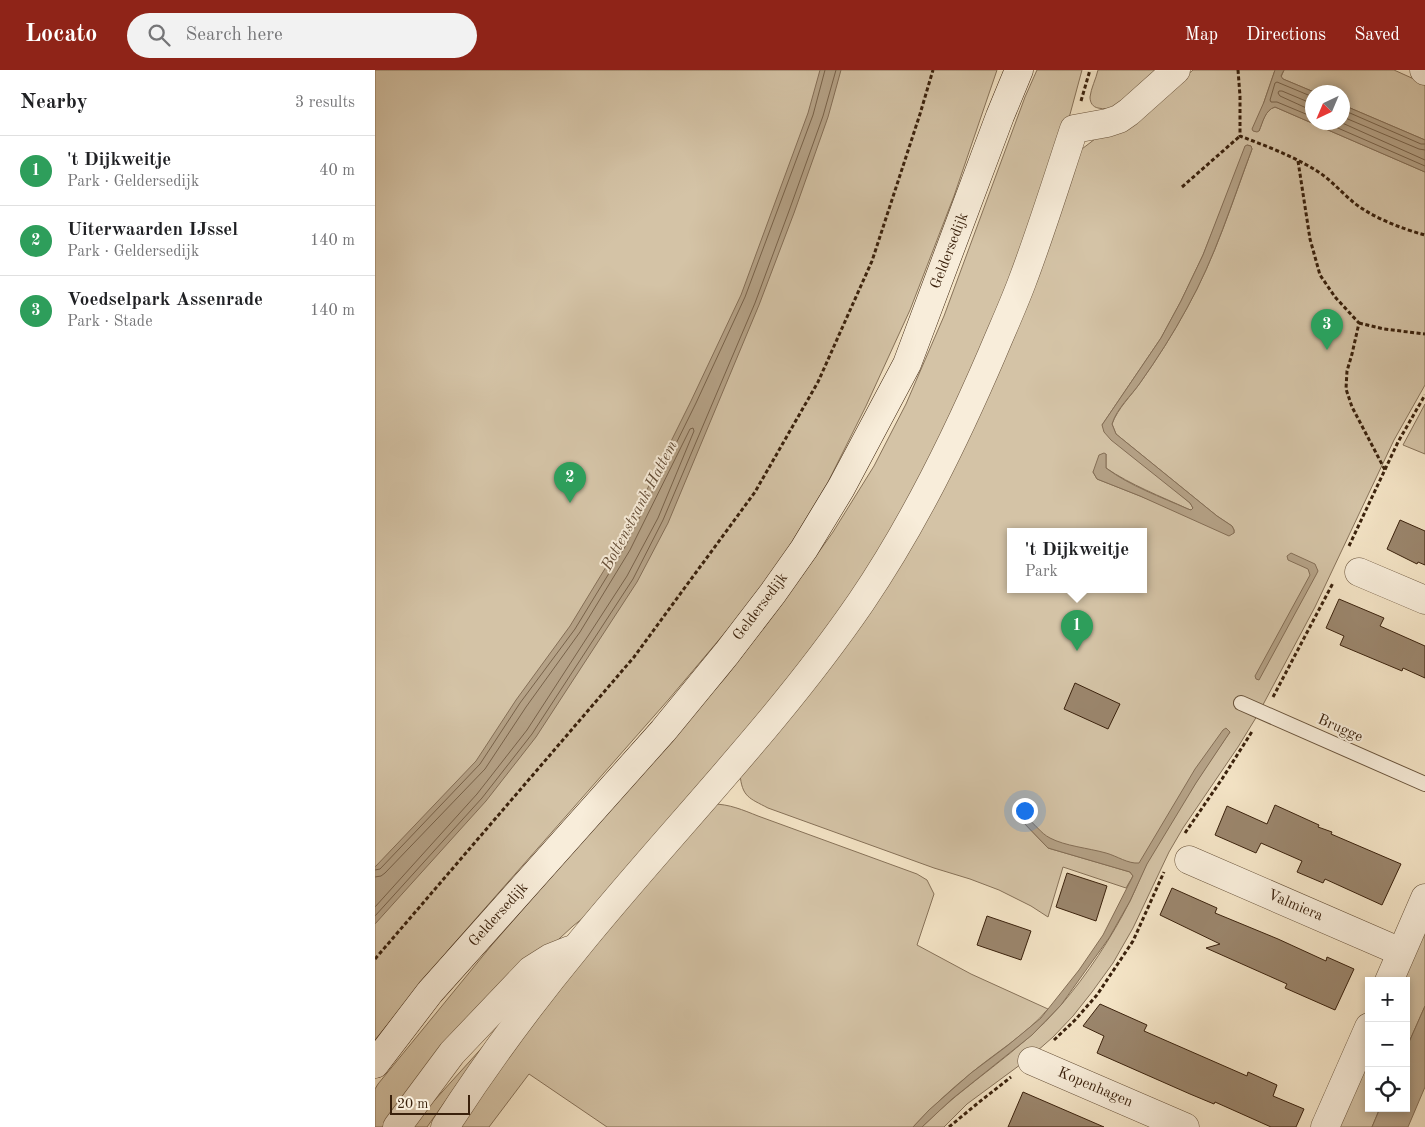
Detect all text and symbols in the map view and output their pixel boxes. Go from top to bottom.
search box [127,13,477,58]
icon: search [145,21,173,49]
text: Locato [25,23,97,47]
text: Search here [185,26,283,45]
text: Map [1185,26,1218,44]
text: Directions [1246,26,1326,44]
text: Saved [1354,26,1400,44]
north arrow [1305,85,1350,130]
text: Nearby [20,92,88,113]
text: 3 results [295,95,355,111]
text: 't Dijkweitje [67,151,171,170]
text: 1 [31,163,41,179]
text: 40 m [319,163,355,179]
text: Park · Geldersedijk [67,174,199,190]
street label: Geldersedijk [929,211,971,291]
text: Uiterwaarden IJssel [67,221,238,240]
text: 2 [31,233,41,249]
text: 140 m [310,233,355,249]
text: Park · Geldersedijk [67,244,199,260]
text: Voedselpark Assenrade [67,291,263,310]
text: 3 [31,303,41,319]
text: 140 m [310,303,355,319]
pin: 3 [1311,309,1343,350]
text: Park · Stade [67,314,153,330]
water label: Bottenstrank Hattem [599,438,681,574]
pin: 2 [554,462,586,503]
popup [1007,528,1147,593]
text: 't Dijkweitje [1025,541,1129,560]
text: Park [1025,564,1058,580]
street label: Geldersedijk [731,570,791,644]
pin: 1 [1061,610,1093,651]
street label: Brugge [1315,712,1365,746]
your location [1012,798,1038,824]
street label: Geldersedijk [466,880,532,950]
street label: Valmiera [1265,888,1325,925]
map controls [1365,977,1410,1112]
button: + [1365,977,1410,1022]
button: − [1365,1022,1410,1067]
street label: Kopenhagen [1055,1065,1135,1111]
button: locate [1365,1067,1410,1112]
scale bar [390,1092,470,1115]
text: 20 m [397,1097,428,1111]

